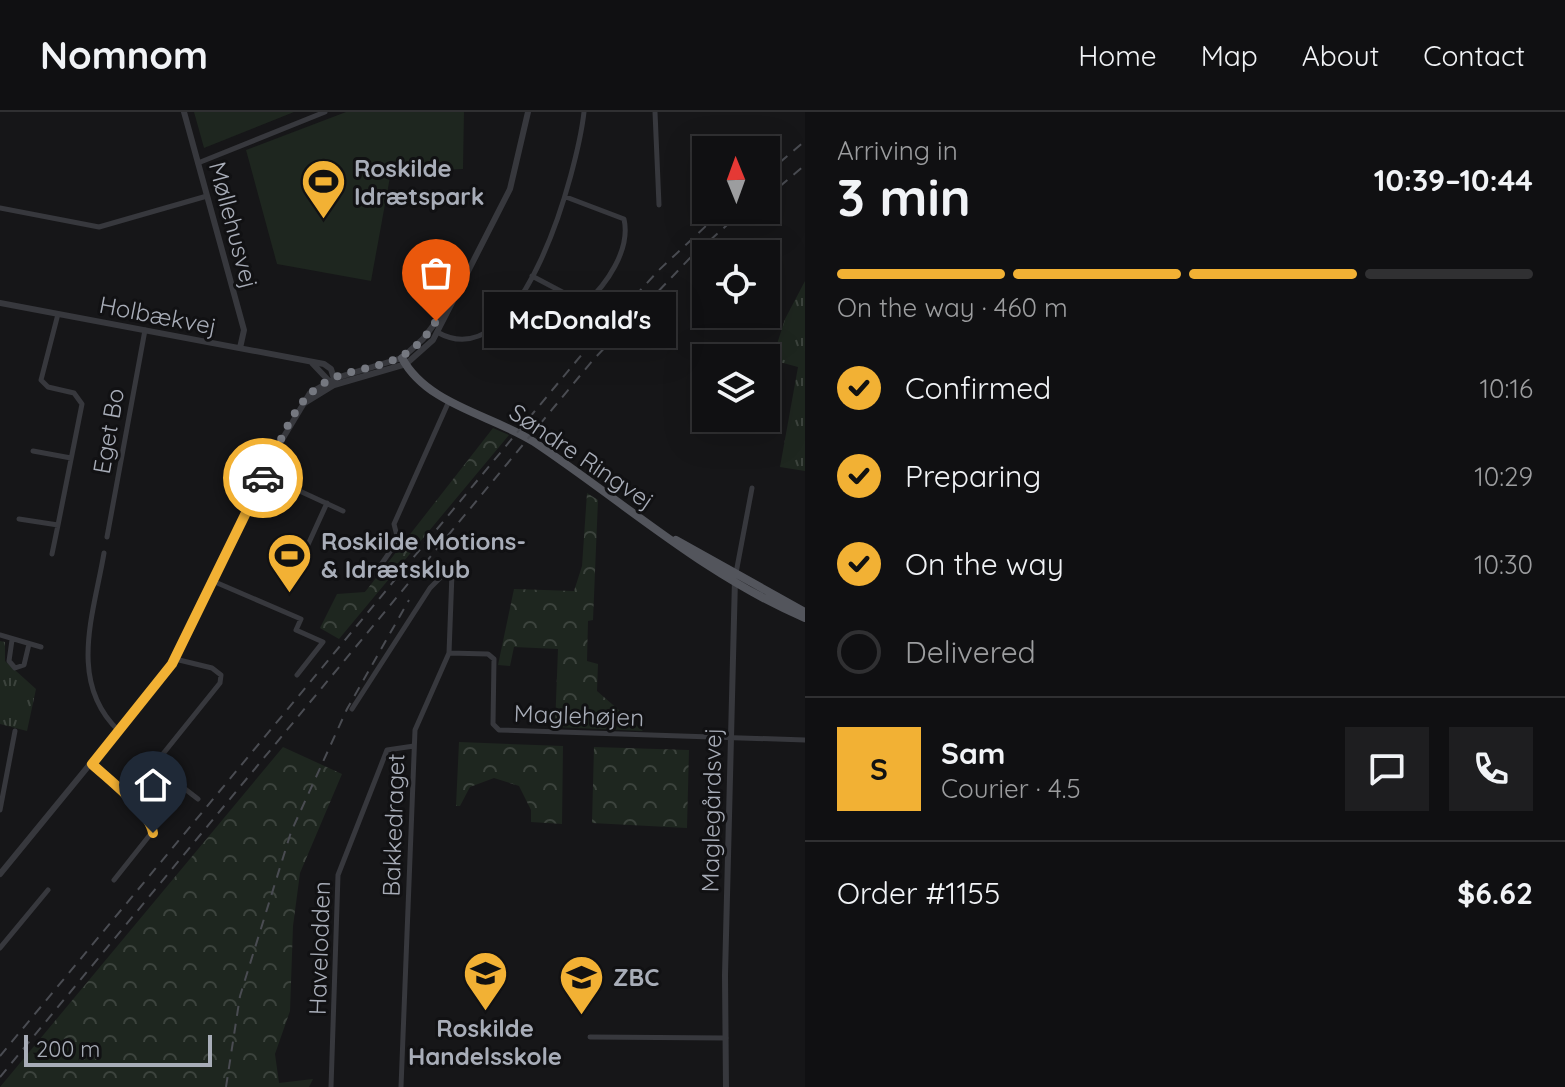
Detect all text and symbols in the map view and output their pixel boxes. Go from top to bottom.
text: Nomnom [40,31,208,79]
text: Home [1078,38,1157,73]
text: Map [1201,38,1258,73]
text: About [1302,38,1379,73]
text: Contact [1423,38,1525,73]
text: Arriving in [837,134,958,167]
north arrow [692,136,780,224]
map controls [692,136,780,432]
place label: Roskilde Idrætspark [354,153,484,211]
street label: Møllehusvej [203,158,265,292]
sports icon: Roskilde Idrætspark [299,158,347,221]
text: 10:39–10:44 [1374,161,1533,199]
text: 3 min [837,164,971,229]
pin [402,239,470,321]
button: locate [692,240,780,328]
icon: bag [414,251,458,295]
street label: Holbækvej [97,289,219,341]
text: On the way · 460 m [837,291,1068,324]
callout: McDonald's [484,293,676,349]
text: McDonald's [509,303,651,336]
button: layers [692,344,780,432]
icon: check [837,366,881,410]
text: Confirmed [905,369,1051,407]
text: 10:16 [1479,372,1533,405]
street label: Eget Bo [86,386,130,476]
street label: Søndre Ringvej [504,397,660,515]
courier [223,438,303,518]
icon: check [837,454,881,498]
icon: car [241,456,285,500]
text: Preparing [905,457,1041,495]
text: 10:29 [1474,460,1533,493]
place label: Roskilde Motions- & Idrætsklub [321,526,526,584]
sports icon: Roskilde Motions- & Idrætsklub [266,531,314,594]
icon: check [837,542,881,586]
text: On the way [905,545,1064,583]
text: 10:30 [1474,548,1533,581]
text: Delivered [905,633,1036,671]
street label: Maglehøjen [513,698,645,732]
street label: Maglegårdsvej [695,727,727,893]
button: chat [1345,727,1429,811]
button: phone [1449,727,1533,811]
text: Sam [941,734,1005,772]
text: S [870,750,888,788]
pin [119,751,187,833]
street label: Bakkedraget [376,753,410,897]
icon: home [131,763,175,807]
text: Courier · 4.5 [941,772,1081,805]
text: Order #1155 [837,874,1000,912]
text: $6.62 [1457,874,1533,912]
street label: Havelodden [302,881,336,1015]
school or university icon: Roskilde Handelsskole [461,950,509,1013]
school or university icon: ZBC [558,953,606,1016]
place label: ZBC [613,962,659,992]
place label: Roskilde Handelsskole [408,1013,562,1071]
scale bar [24,1031,212,1067]
text: 200 m [36,1035,100,1063]

